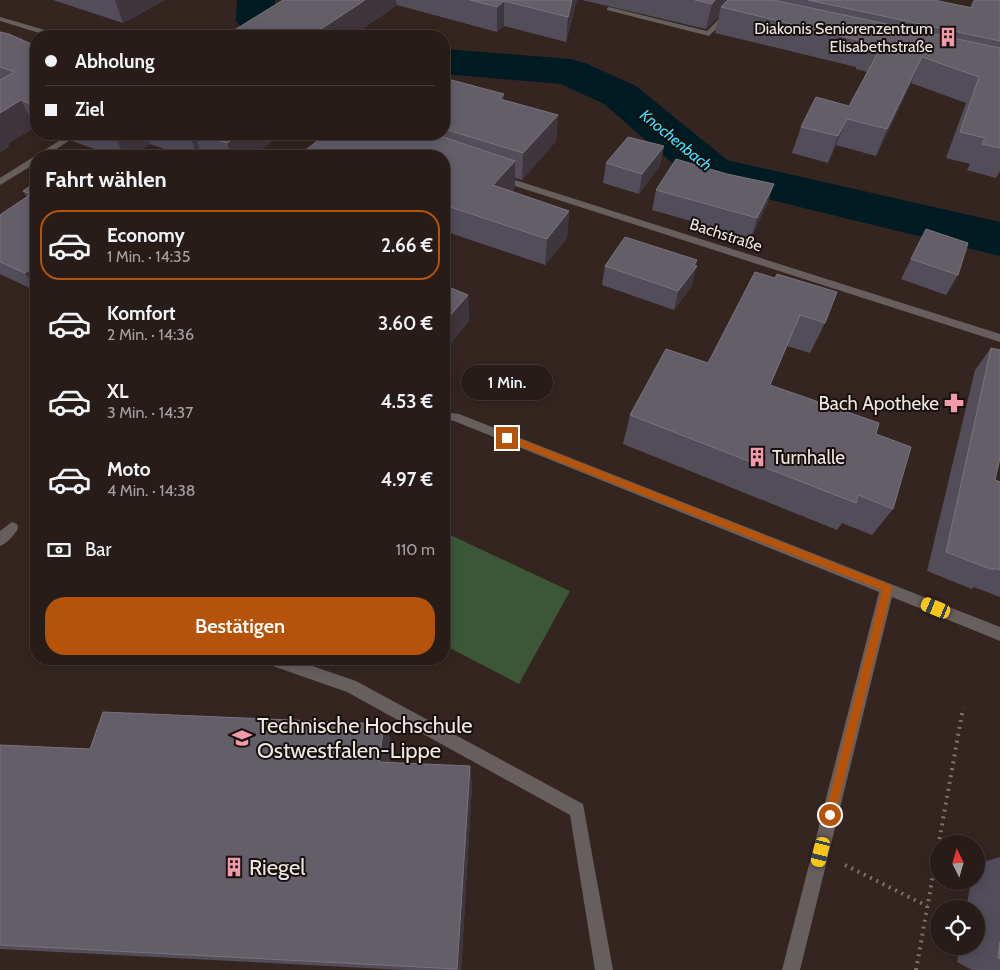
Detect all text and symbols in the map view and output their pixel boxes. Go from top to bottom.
place label: Diakonis Seniorenzentrum Elisabethstraße [754,19,933,56]
building icon: Diakonis Seniorenzentrum Elisabethstraße [937,26,959,48]
text: Abholung [75,50,154,73]
text: Ziel [75,98,105,121]
water label: Knochenbach [636,105,716,175]
text: Fahrt wählen [45,166,167,193]
street label: Bachstraße [687,214,765,256]
icon: car [47,223,92,268]
text: Economy [107,224,185,247]
text: 2.66 € [381,234,433,257]
text: 1 Min. · 14:35 [107,247,190,266]
icon: car [47,301,92,346]
text: Komfort [107,302,176,325]
text: 3.60 € [378,312,433,335]
text: 2 Min. · 14:36 [107,325,194,344]
callout: 1 Min. [461,366,553,400]
text: 1 Min. [488,373,526,392]
icon: car [47,379,92,424]
text: XL [107,380,128,403]
text: 4.53 € [380,390,433,413]
place label: Bach Apotheke [818,392,939,415]
pharmacy icon: Bach Apotheke [943,392,965,414]
text: 3 Min. · 14:37 [107,403,193,422]
route end [496,427,518,449]
building icon: Turnhalle [746,446,768,468]
place label: Turnhalle [772,446,845,469]
icon: car [47,457,92,502]
text: Moto [107,458,151,481]
text: 4.97 € [381,468,433,491]
text: 4 Min. · 14:38 [107,481,196,500]
icon: cash [45,536,73,564]
text: Bar [85,538,111,561]
text: 110 m [396,540,435,559]
car [919,595,952,621]
button: Bestätigen [45,597,435,655]
place label: Technische Hochschule Ostwestfalen-Lippe [257,712,473,764]
school or university icon: Technische Hochschule Ostwestfalen-Lippe [231,727,253,749]
route start [819,804,841,826]
north arrow [930,835,985,890]
map controls [930,835,985,955]
car [810,836,831,868]
place label: Riegel [249,854,306,881]
building icon: Riegel [223,856,245,878]
button: locate [930,900,985,955]

